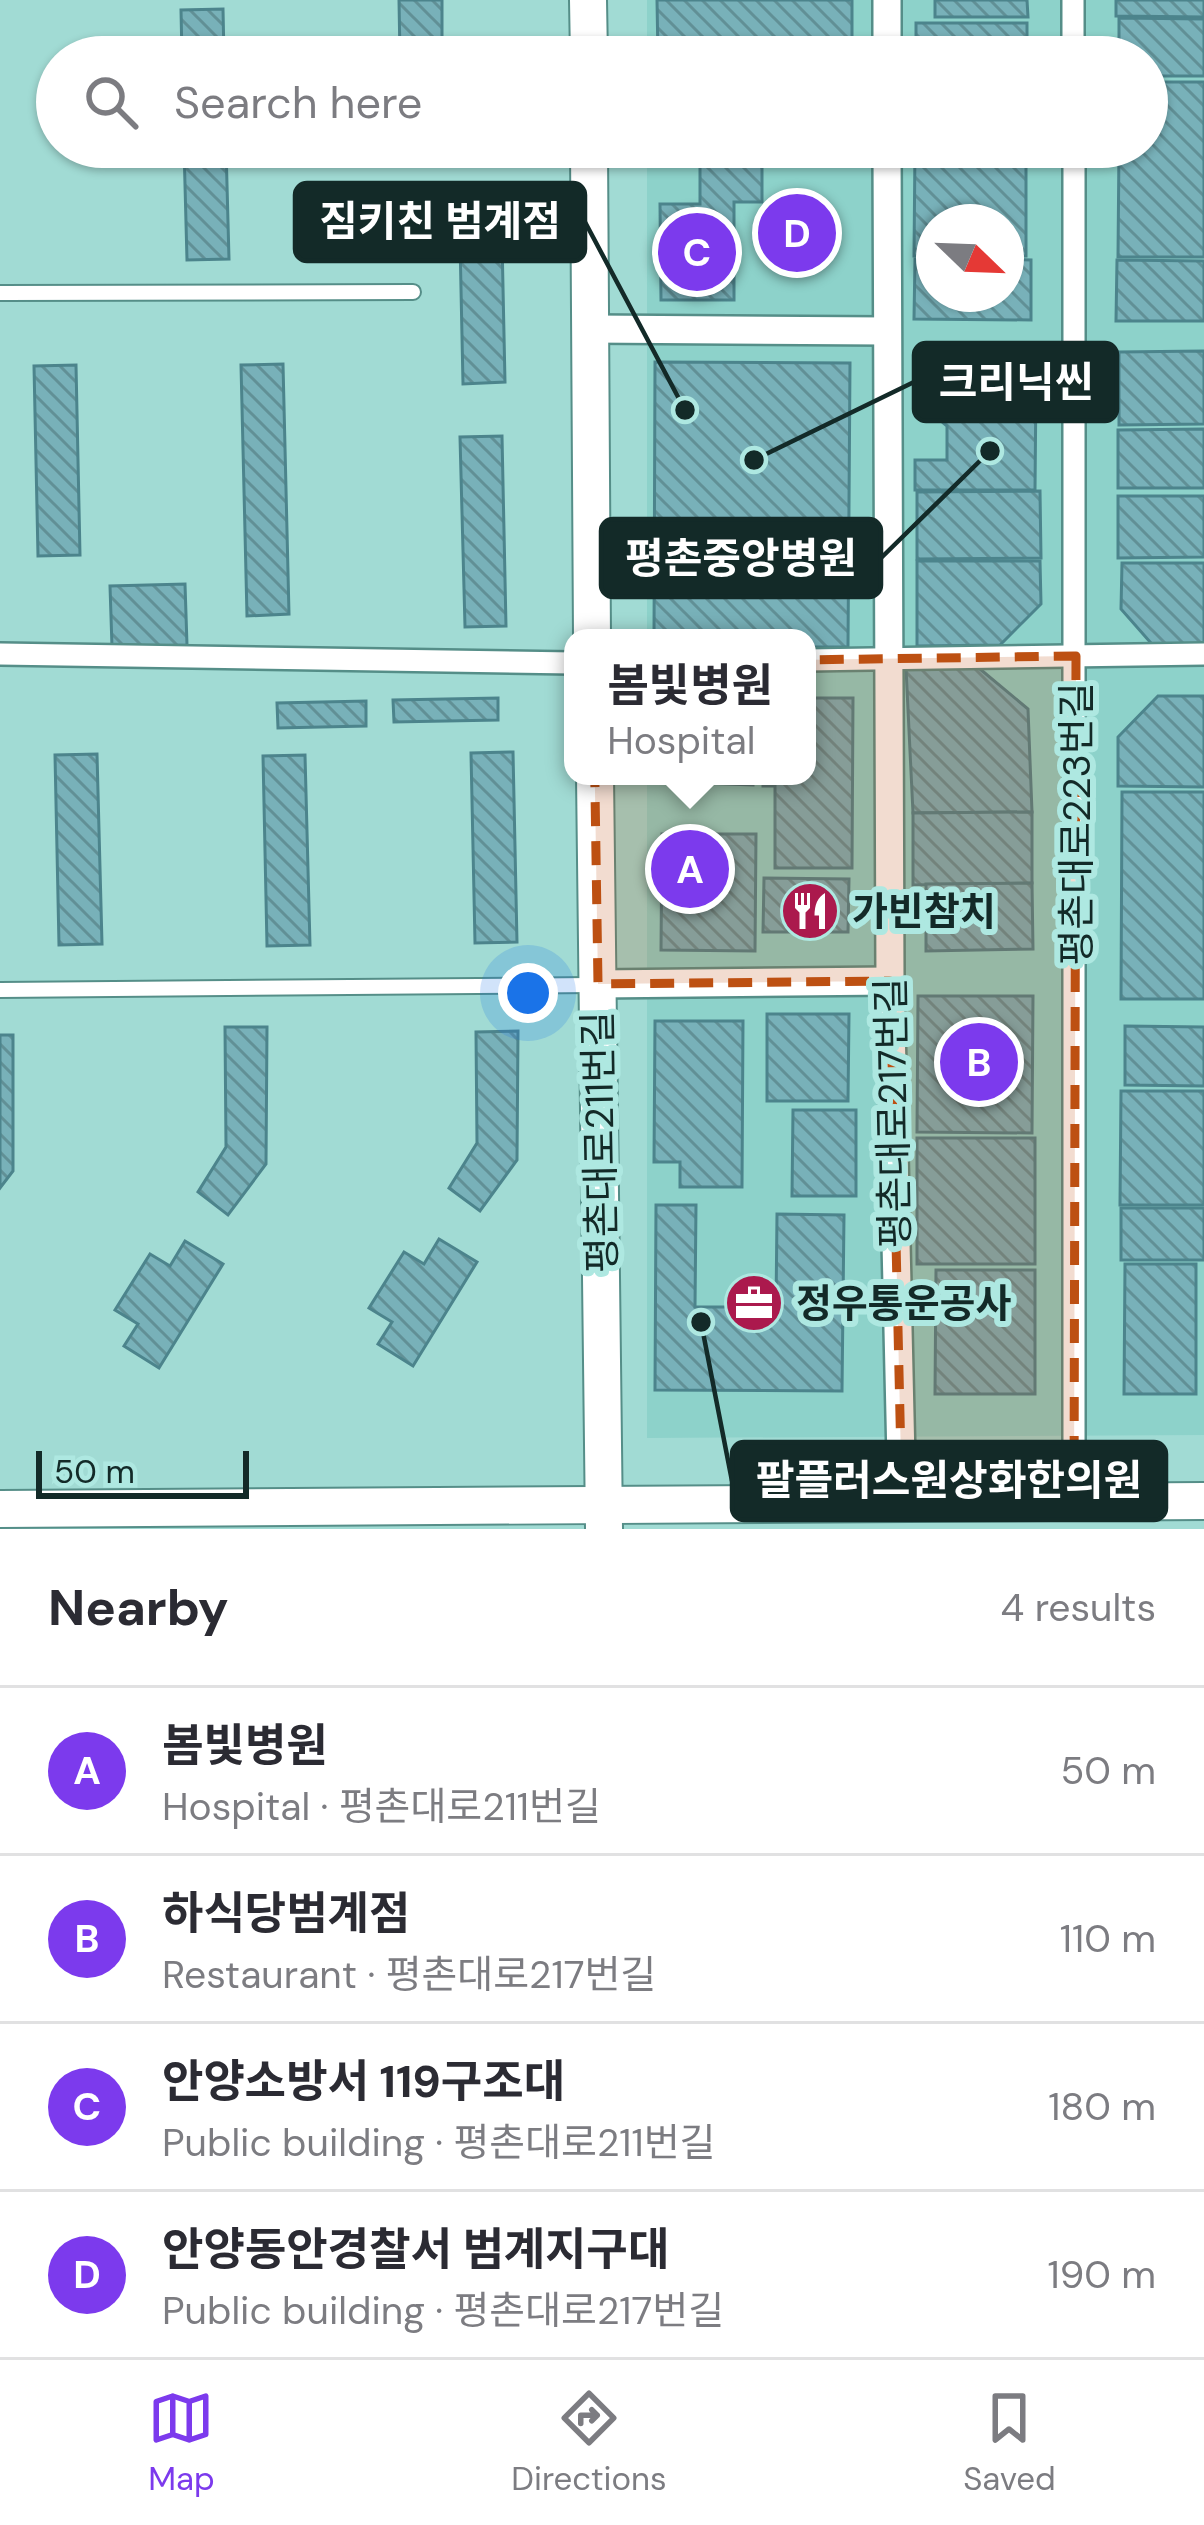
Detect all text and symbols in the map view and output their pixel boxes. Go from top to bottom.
search box [36,36,1168,168]
icon: search [78,69,144,135]
text: Search here [174,73,422,132]
callout: 짐키친 범계점 [295,183,585,261]
pin: D [758,188,836,278]
text: 짐키친 범계점 [319,194,561,249]
north arrow [916,204,1024,312]
pin: C [658,207,736,297]
callout: 크리닉씬 [914,343,1117,421]
text: 크리닉씬 [939,355,1093,410]
callout: 평촌중앙병원 [601,519,881,597]
text: 평촌중앙병원 [625,531,857,586]
popup [564,629,816,785]
text: 봄빛병원 [607,656,773,715]
street label: 평촌대로223번길 [1051,682,1102,966]
text: Hospital [607,715,755,766]
pin: A [651,824,729,914]
restaurant icon: 가빈참치 [779,880,841,942]
place label: 가빈참치 [852,886,996,937]
your location [498,963,558,1023]
street label: 평촌대로217번길 [865,977,921,1249]
street label: 평촌대로211번길 [572,1011,628,1273]
pin: B [940,1017,1018,1107]
office icon: 정우통운공사 [723,1272,785,1334]
place label: 정우통운공사 [796,1278,1011,1329]
callout: 팔플러스원상화한의원 [732,1442,1166,1520]
scale bar [36,1445,249,1498]
text: 50 m [54,1450,135,1493]
text: 팔플러스원상화한의원 [756,1453,1142,1508]
text: Nearby [48,1574,229,1641]
text: 4 results [1001,1582,1156,1633]
text: 봄빛병원 [162,1716,328,1775]
text: A [73,1745,101,1796]
text: 50 m [1060,1745,1156,1796]
text: Hospital · 평촌대로211번길 [162,1781,601,1832]
text: 하식당범계점 [162,1884,410,1943]
text: B [75,1913,99,1964]
text: 110 m [1060,1913,1156,1964]
text: Restaurant · 평촌대로217번길 [162,1949,656,2000]
text: 안양소방서 119구조대 [162,2052,565,2111]
text: C [73,2081,101,2132]
text: 180 m [1048,2081,1156,2132]
text: Public building · 평촌대로211번길 [162,2117,715,2168]
text: 안양동안경찰서 범계지구대 [162,2220,669,2279]
text: D [73,2249,101,2300]
text: 190 m [1048,2249,1156,2300]
text: Public building · 평촌대로217번길 [162,2285,724,2336]
tab: Map [148,2385,215,2500]
tab: Directions [511,2385,667,2500]
tab: Saved [963,2385,1056,2500]

